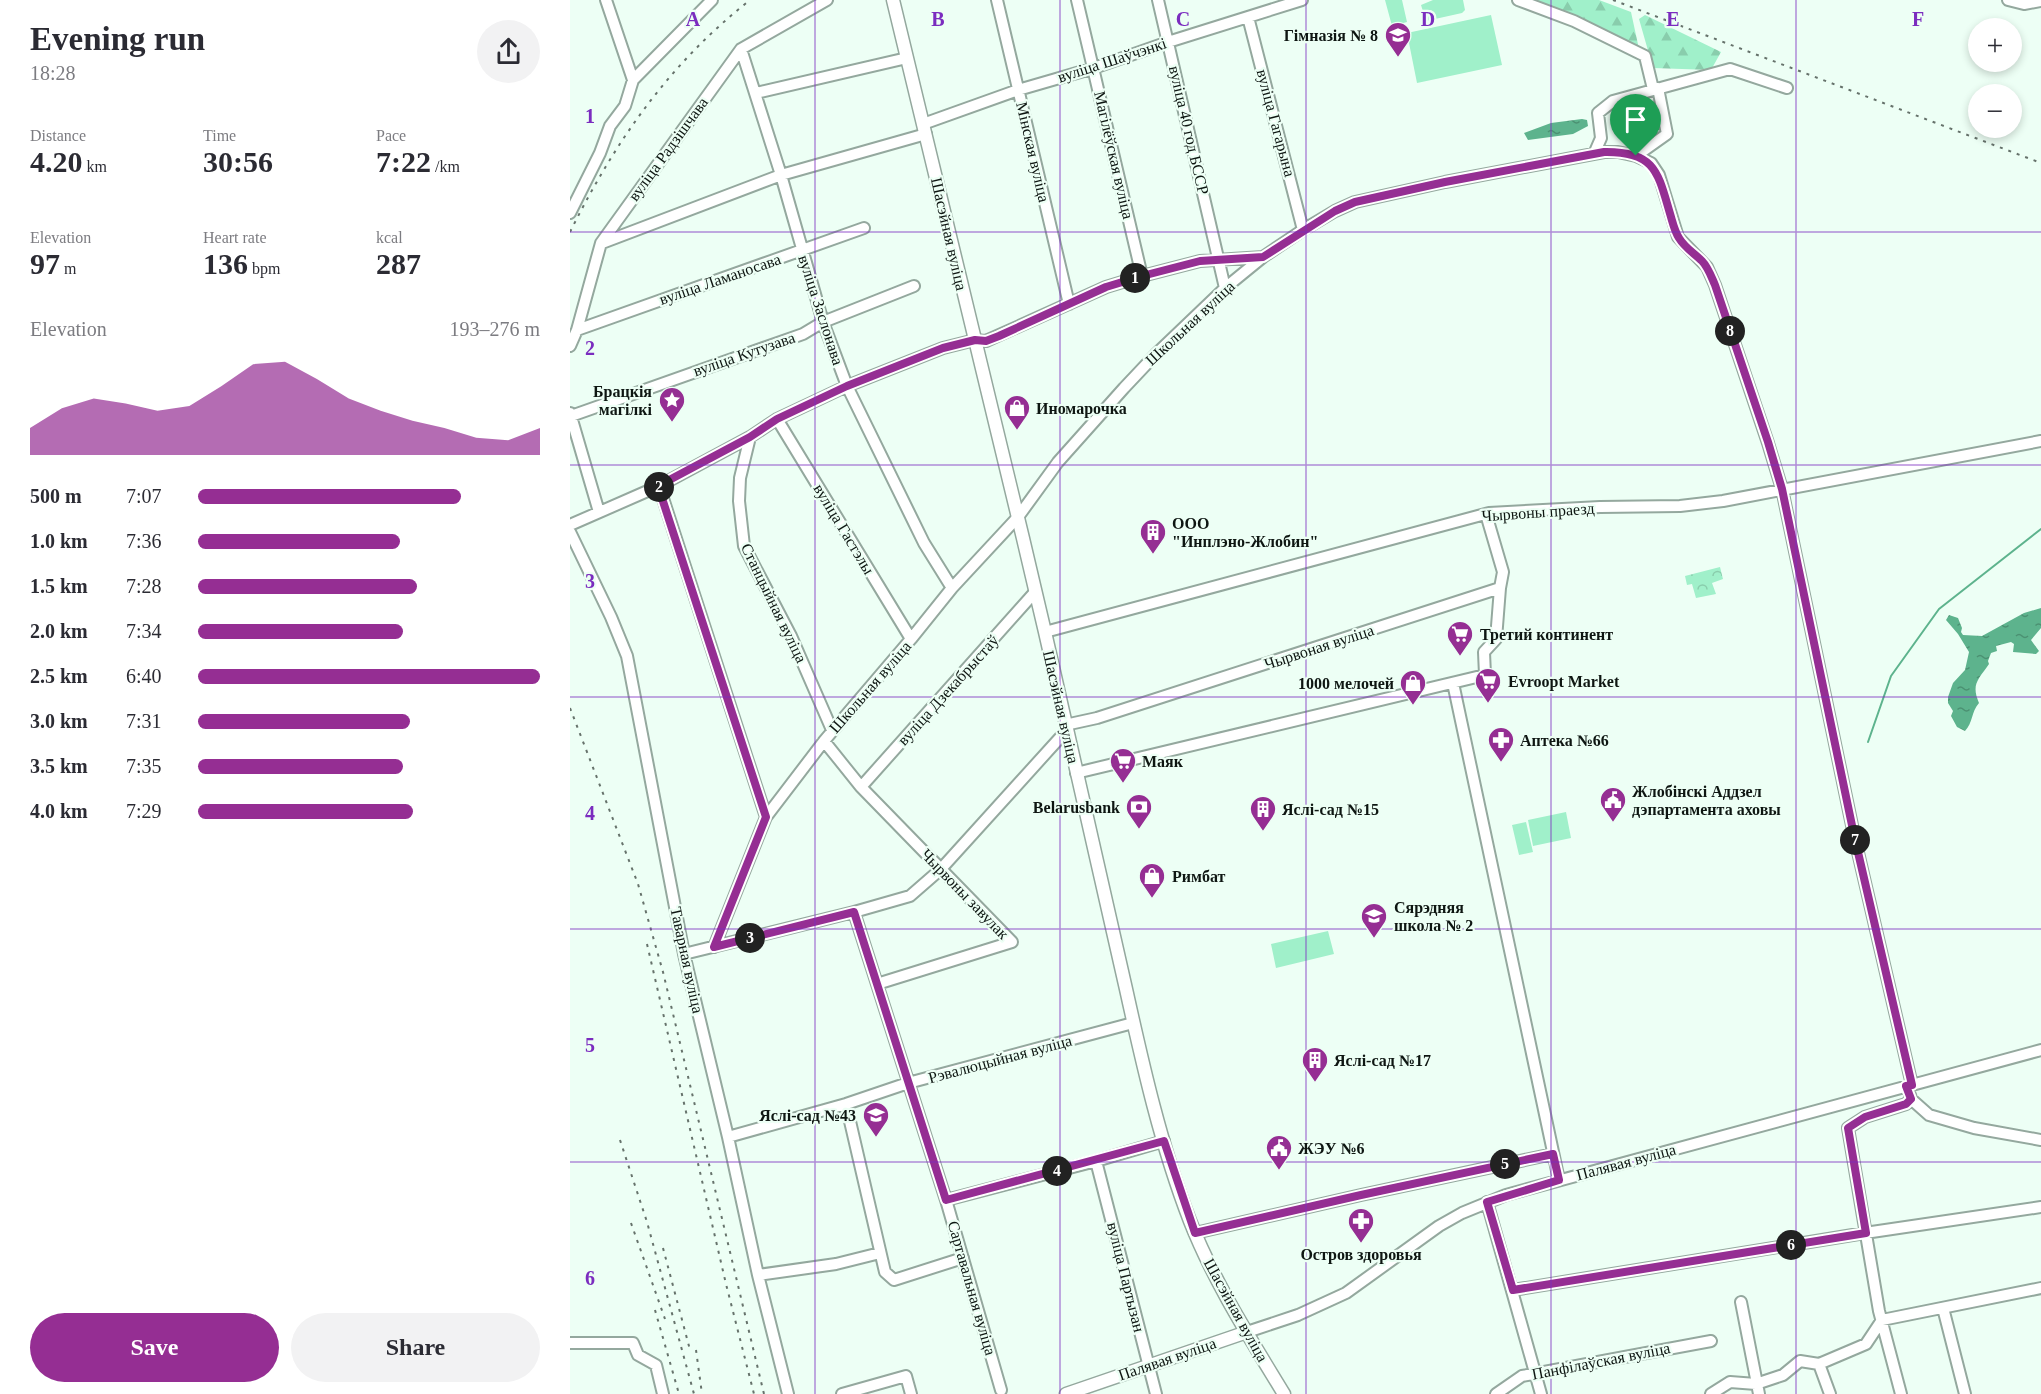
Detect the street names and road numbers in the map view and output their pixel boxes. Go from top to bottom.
street label: вуліца Шаўчэнкі [1055,34,1169,87]
street label: вуліца 40 год БССР [1165,64,1212,196]
street label: вуліца Гагарына [1253,67,1299,179]
street label: Магілёўская вуліца [1090,89,1137,221]
street label: вуліца Радзішчава [625,94,712,205]
street label: Мінская вуліца [1012,100,1053,204]
street label: Шасэйная вуліца [927,176,970,292]
street label: вуліца Ламаносава [657,250,783,309]
street label: вуліца Заслонава [794,253,847,367]
street label: Школьная вуліца [1142,277,1239,369]
street label: вуліца Кутузава [691,329,797,380]
street label: вуліца Гастэлы [810,481,878,578]
street label: Чырвоны праезд [1481,500,1595,525]
street label: Станцыйная вуліца [737,541,810,666]
street label: Чырвоная вуліца [1262,621,1376,674]
street label: вуліца Дзекабрыстаў [894,632,1003,749]
street label: Школьная вуліца [826,638,915,737]
street label: Шасэйная вуліца [1039,649,1082,765]
street label: Чырвоны завулак [917,845,1012,943]
street label: Таварная вуліца [666,905,707,1015]
street label: Рэвалюцыйная вуліца [926,1032,1074,1087]
street label: Палявая вуліца [1574,1141,1678,1184]
street label: Сартавальная вуліца [944,1219,999,1357]
street label: вуліца Партызан [1103,1220,1148,1334]
street label: Шасэйная вуліца [1200,1255,1271,1365]
street label: Палявая вуліца [1116,1334,1218,1385]
street label: Панфілаўская вуліца [1530,1339,1672,1384]

